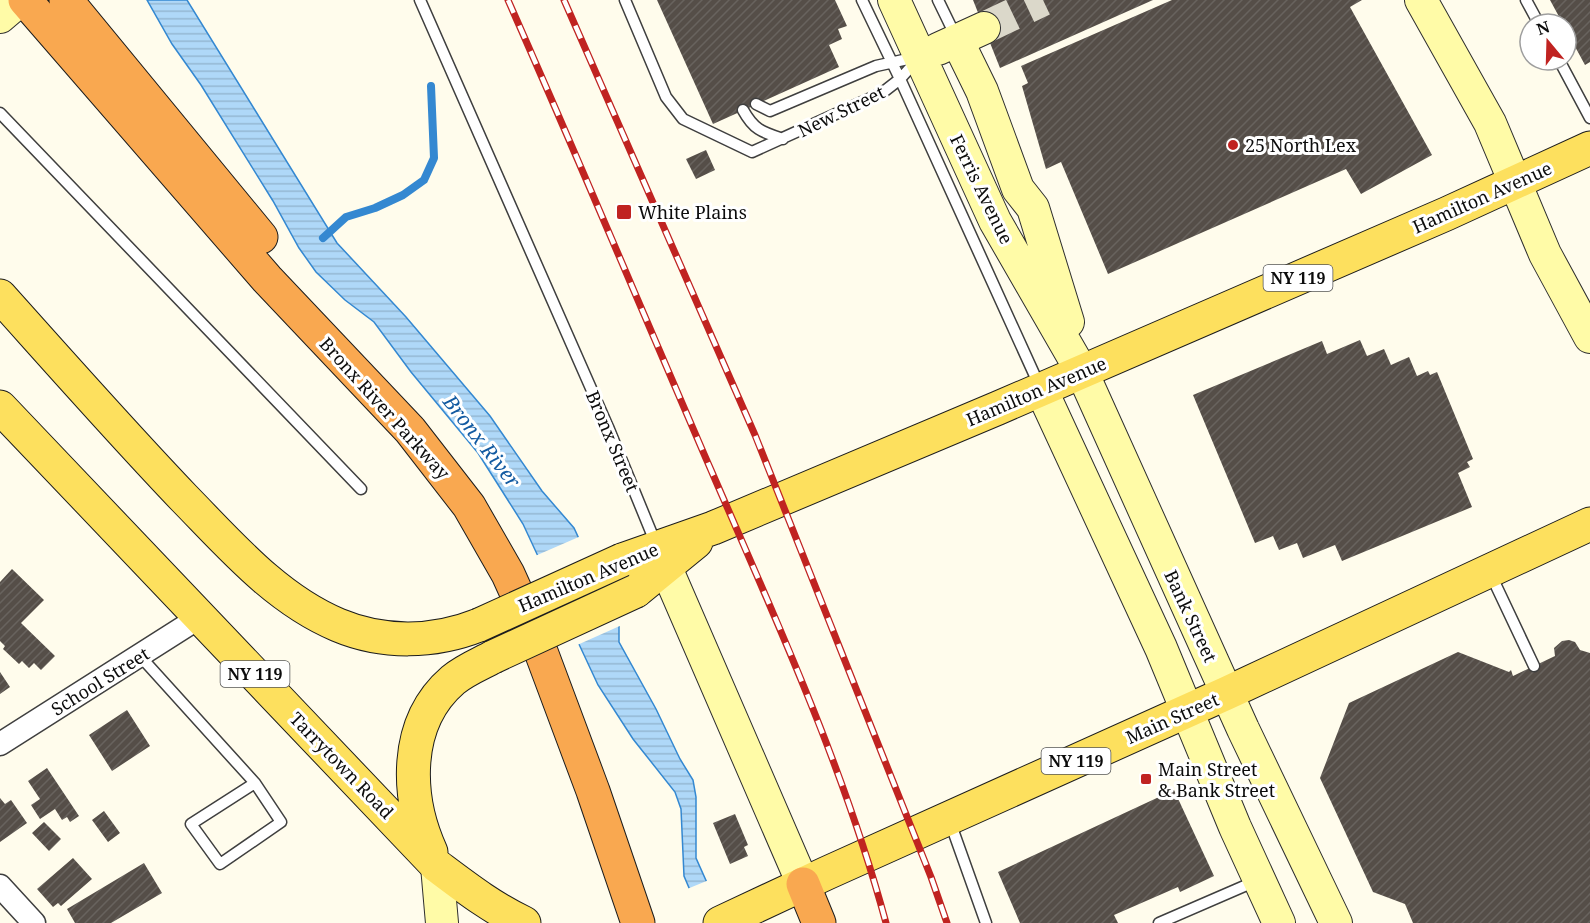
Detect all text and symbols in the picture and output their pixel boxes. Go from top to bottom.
north arrow [1518,12,1578,72]
text: N [1534,15,1553,40]
street label: New Street [794,80,888,142]
street label: Ferris Avenue [945,130,1019,248]
place label: 25 North Lex [1245,133,1357,157]
marker: 25 North Lex [1226,138,1240,152]
street label: Hamilton Avenue [1409,156,1555,238]
place label: White Plains [638,200,747,224]
marker: White Plains [615,203,633,221]
road number: NY 119 [1264,265,1332,291]
street label: Bronx River Parkway [315,332,456,485]
street label: Hamilton Avenue [962,351,1110,431]
street label: Bronx Street [581,387,645,495]
water label: Bronx River [437,388,527,494]
street label: Hamilton Avenue [514,537,662,617]
street label: Bank Street [1159,566,1223,666]
street label: School Street [46,641,154,721]
road number: NY 119 [220,661,290,687]
street label: Main Street [1122,687,1222,749]
street label: Tarrytown Road [285,706,399,824]
road number: NY 119 [1042,748,1110,774]
place label: Main Street & Bank Street [1158,757,1275,802]
marker: Main Street & Bank Street [1139,772,1153,786]

